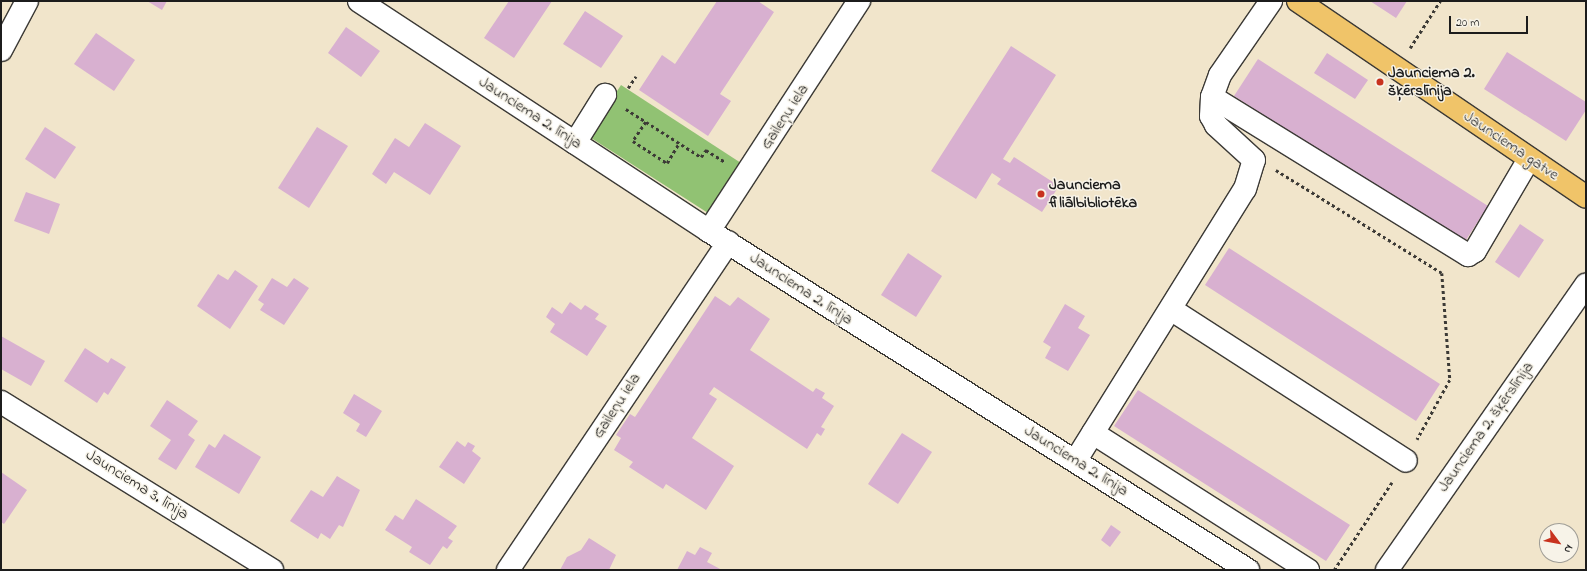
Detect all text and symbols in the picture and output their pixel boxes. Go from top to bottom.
scale bar [1451,8,1530,34]
text: 20 m [1456,14,1479,32]
place label: Jaunciema 2. šķērslīnija [1388,63,1475,101]
street label: Jaunciema 2. līnija [475,73,585,153]
marker: Jaunciema 2. šķērslīnija [1375,77,1385,87]
street label: Gaileņu iela [757,81,813,153]
street label: Jaunciema gatve [1460,107,1562,185]
place label: Jaunciema filiālbibliotēka [1049,175,1137,213]
marker: Jaunciema filiālbibliotēka [1036,189,1046,199]
street label: Jaunciema 2. līnija [746,249,856,329]
street label: Jaunciema 2. šķērslīnija [1434,358,1538,496]
street label: Gaileņu iela [589,370,645,442]
street label: Jaunciema 2. līnija [1020,421,1132,501]
street label: Jaunciema 3. līnija [82,446,192,524]
north arrow [1539,523,1579,563]
text: N [1560,541,1577,556]

